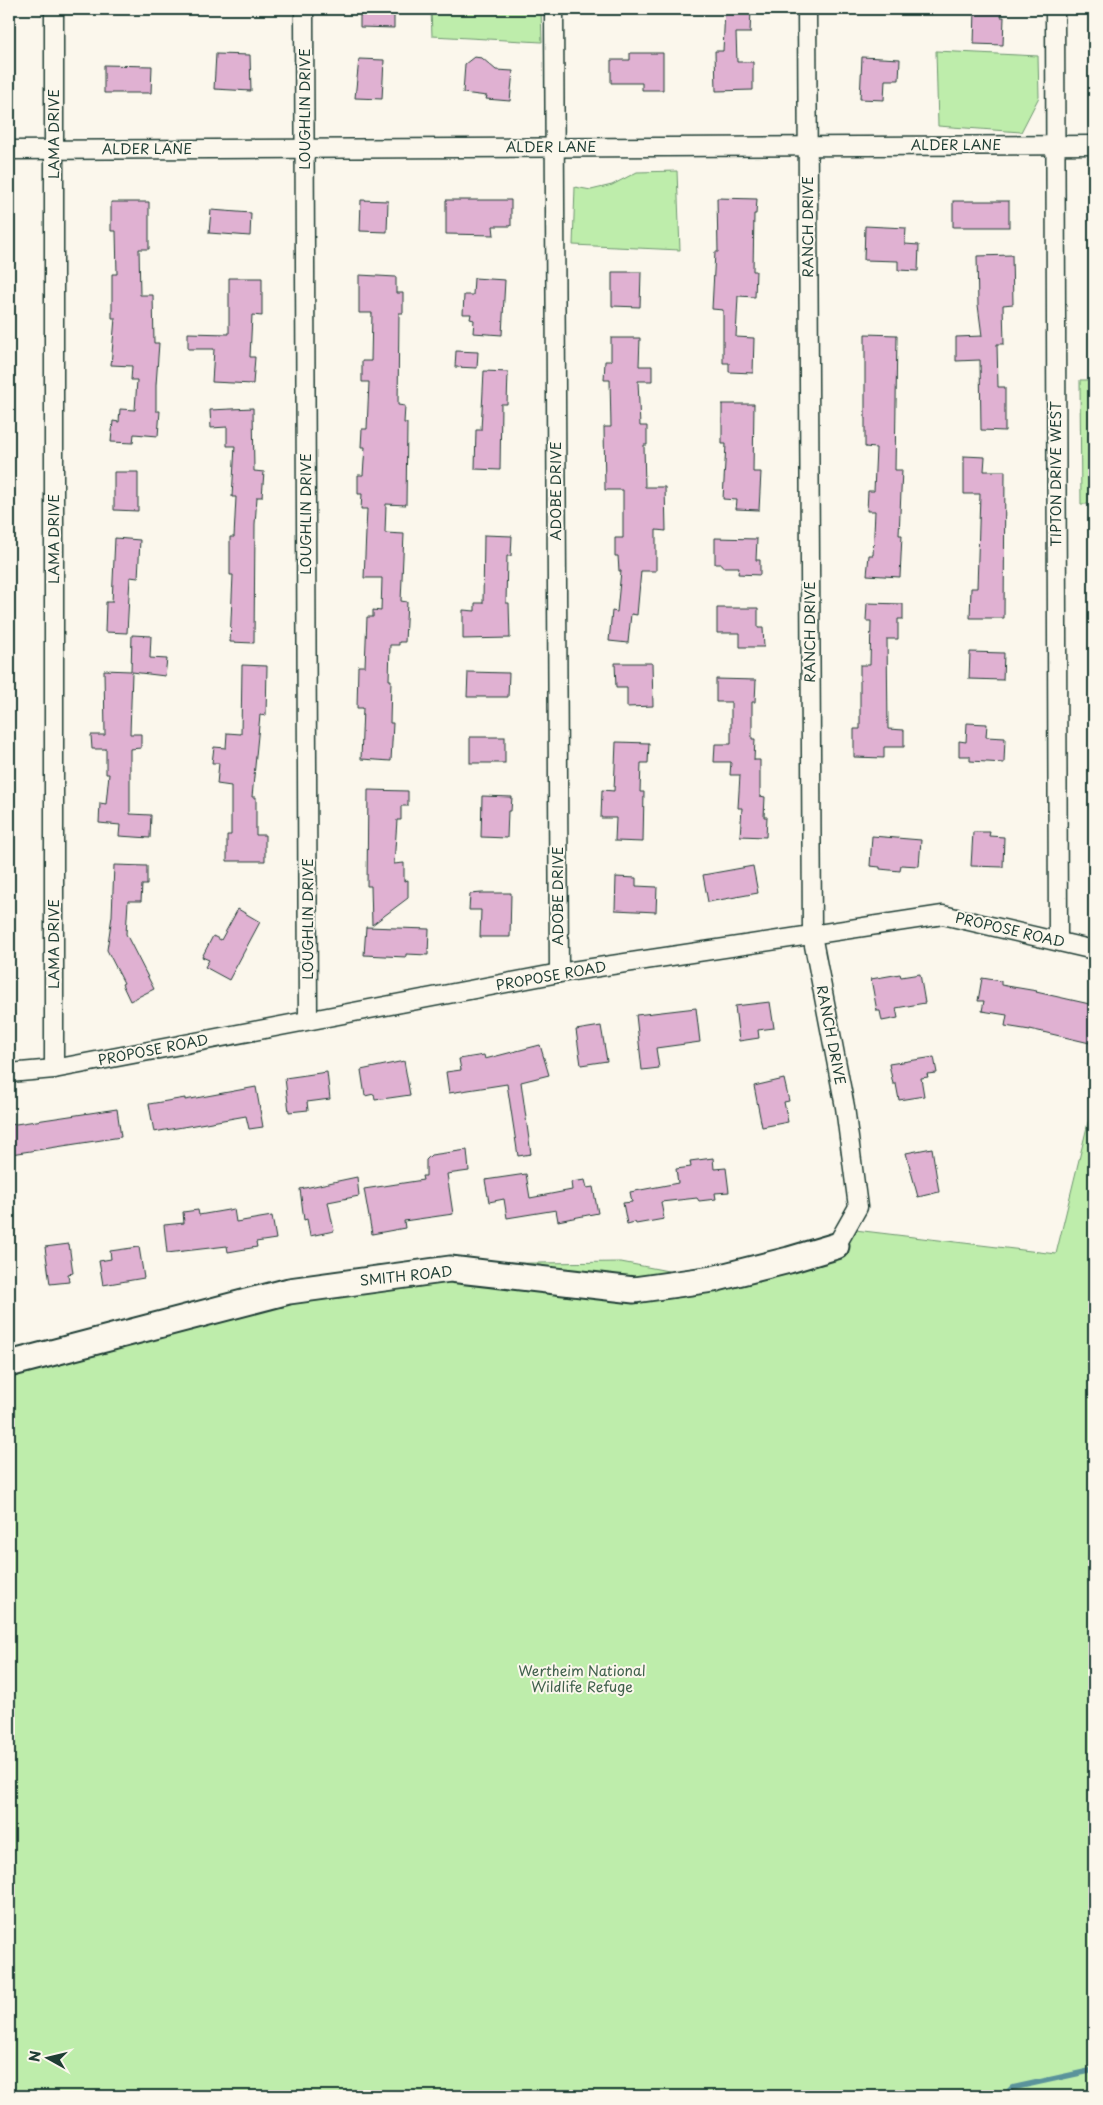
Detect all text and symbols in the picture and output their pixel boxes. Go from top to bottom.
street label: LOUGHLIN DRIVE [294,48,315,170]
street label: LAMA DRIVE [43,89,64,179]
street label: ALDER LANE [911,134,1001,155]
street label: ALDER LANE [506,136,596,157]
street label: ALDER LANE [102,138,192,159]
street label: RANCH DRIVE [797,176,818,278]
street label: TIPTON DRIVE WEST [1045,401,1066,547]
street label: ADOBE DRIVE [545,441,566,541]
street label: LOUGHLIN DRIVE [295,453,316,575]
street label: LAMA DRIVE [43,494,64,584]
street label: RANCH DRIVE [799,581,820,683]
street label: ADOBE DRIVE [547,846,568,946]
street label: LOUGHLIN DRIVE [297,858,318,980]
street label: LAMA DRIVE [43,899,64,989]
street label: PROPOSE ROAD [953,907,1067,952]
street label: PROPOSE ROAD [494,955,608,996]
street label: RANCH DRIVE [812,983,852,1087]
street label: PROPOSE ROAD [96,1029,210,1071]
street label: SMITH ROAD [359,1260,453,1291]
park label: Wertheim National Wildlife Refuge [518,1660,646,1697]
north arrow [22,2032,72,2082]
text: N [23,2049,46,2063]

